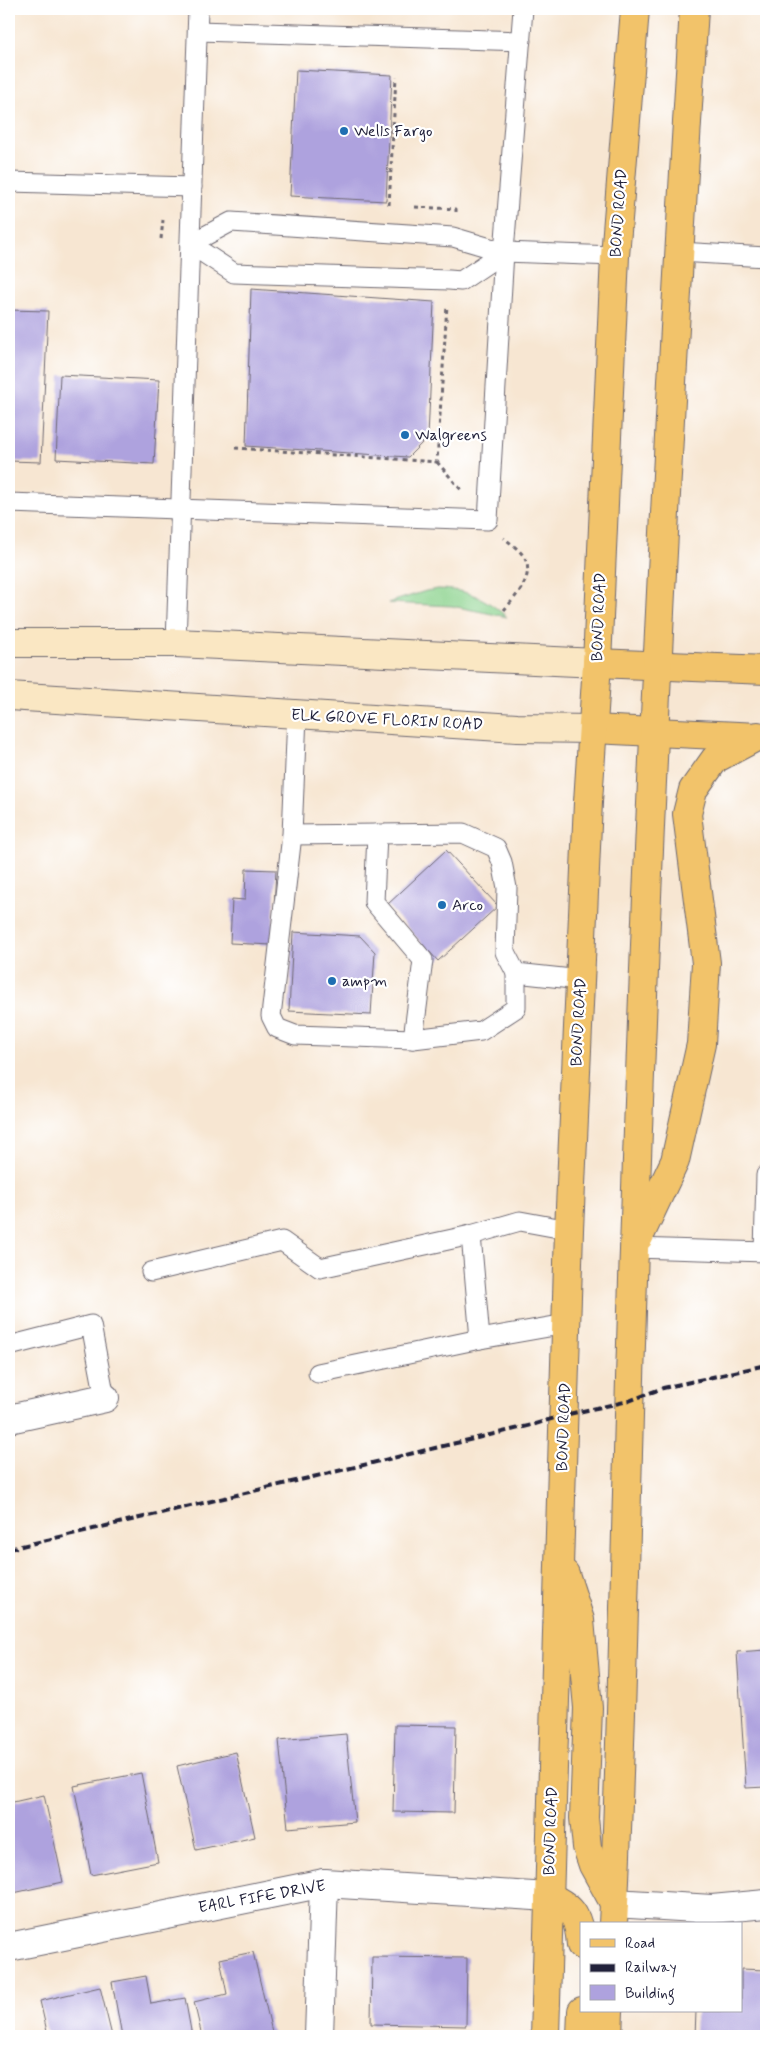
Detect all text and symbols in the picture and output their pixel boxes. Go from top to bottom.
place label: Wells Fargo [354,121,432,142]
marker: Wells Fargo [338,125,350,137]
street label: BOND ROAD [605,168,633,258]
place label: Walgreens [415,425,487,447]
marker: Walgreens [399,429,411,441]
street label: BOND ROAD [587,572,611,662]
street label: ELK GROVE FLORIN ROAD [290,704,484,736]
place label: Arco [452,895,483,916]
marker: Arco [436,899,448,911]
place label: ampm [342,971,387,992]
marker: ampm [326,975,338,987]
street label: BOND ROAD [566,977,592,1067]
street label: BOND ROAD [552,1382,576,1472]
street label: BOND ROAD [539,1786,563,1876]
street label: EARL FIFE DRIVE [197,1875,327,1919]
legend [580,1922,742,2012]
text: Road [625,1934,655,1954]
text: Railway [625,1958,677,1978]
text: Building [625,1984,675,2005]

